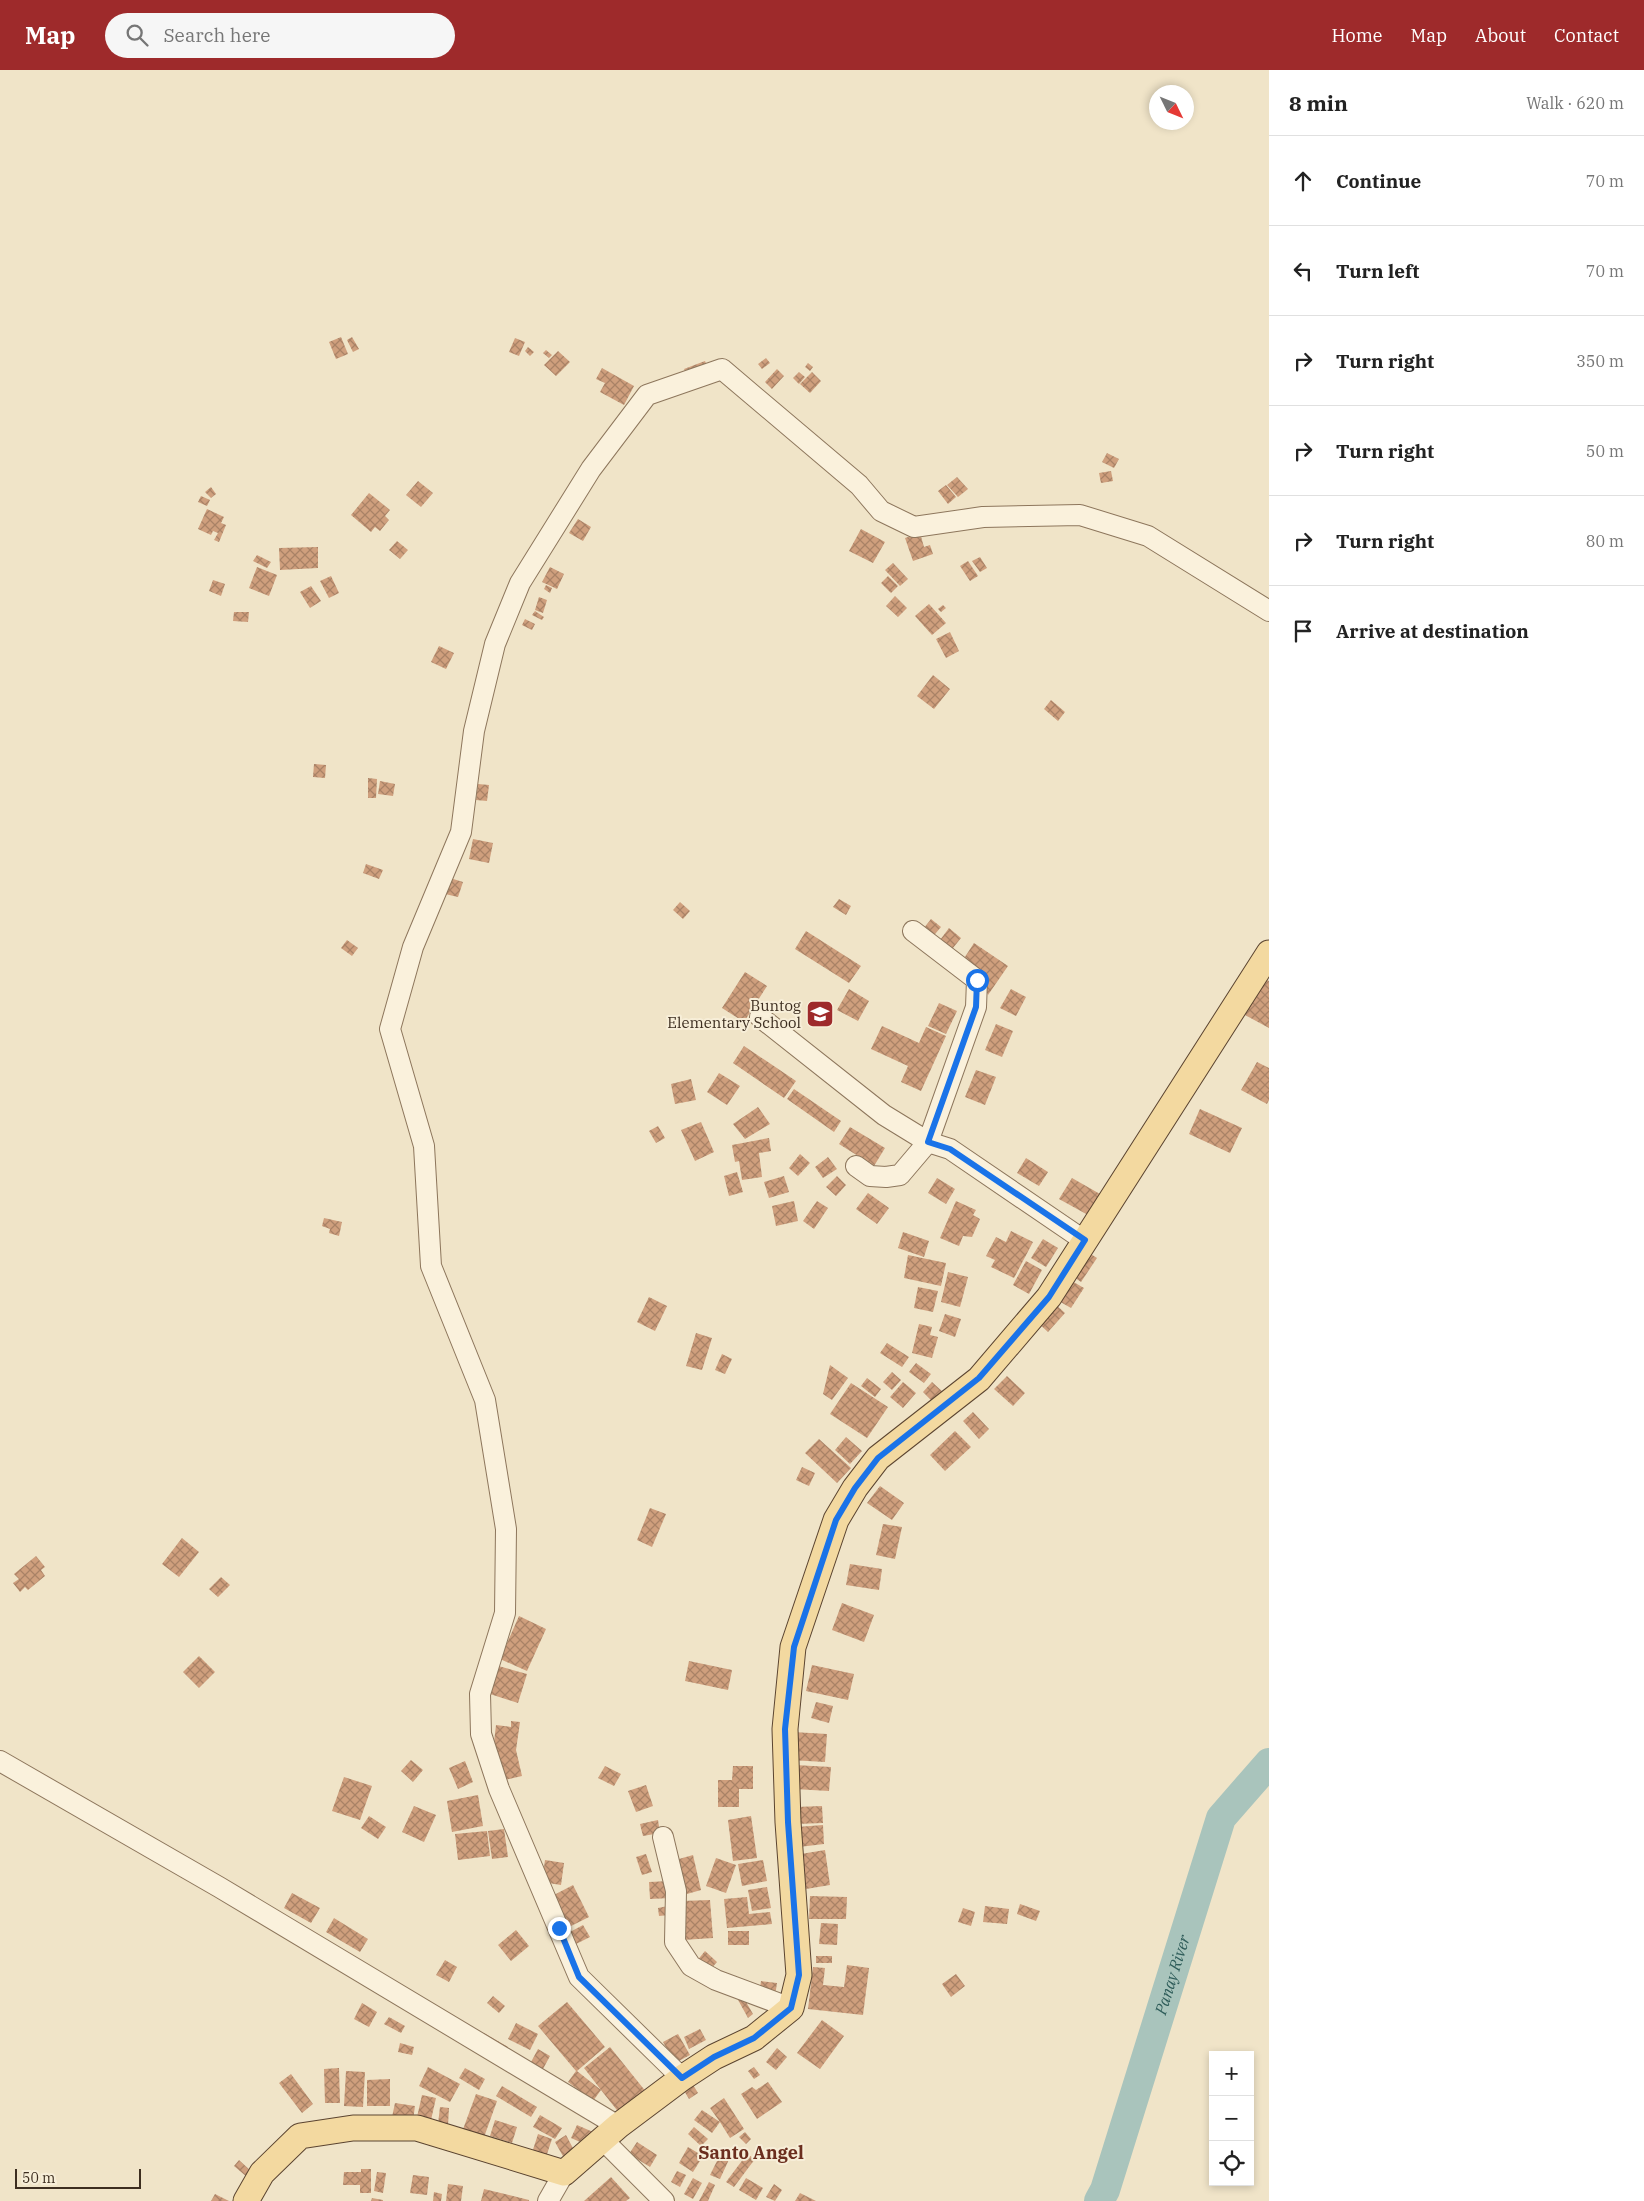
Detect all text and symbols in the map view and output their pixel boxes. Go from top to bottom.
search box [105,13,455,58]
text: Map [25,19,75,51]
icon: search [123,21,151,49]
text: Search here [163,23,270,47]
text: Home [1331,24,1383,47]
text: Map [1411,24,1447,47]
text: About [1475,24,1526,47]
text: Contact [1554,24,1619,47]
north arrow [1149,85,1194,130]
text: 8 min [1289,89,1348,117]
text: Walk · 620 m [1526,93,1624,113]
icon: ahead [1289,167,1317,195]
text: Continue [1336,169,1421,193]
text: 70 m [1586,171,1624,191]
icon: left [1289,257,1317,285]
text: Turn left [1336,259,1419,283]
text: 70 m [1586,261,1624,281]
icon: right [1289,347,1317,375]
text: Turn right [1336,349,1434,373]
text: 350 m [1576,351,1624,371]
icon: right [1289,437,1317,465]
text: Turn right [1336,439,1434,463]
text: 50 m [1586,441,1624,461]
icon: right [1289,527,1317,555]
text: Turn right [1336,529,1434,553]
text: 80 m [1586,531,1624,551]
icon: arrive [1289,617,1317,645]
text: Arrive at destination [1336,619,1529,643]
route start [966,969,989,992]
place label: Buntog Elementary School [667,996,801,1032]
school or university icon: Buntog Elementary School [805,999,835,1029]
route end [548,1917,571,1940]
water label: Panay River [1150,1932,1194,2018]
map controls [1209,2051,1254,2186]
button: + [1209,2051,1254,2096]
button: − [1209,2096,1254,2141]
district label: Santo Angel [698,2141,804,2164]
button: locate [1209,2141,1254,2186]
scale bar [15,2166,141,2189]
text: 50 m [22,2169,55,2187]

